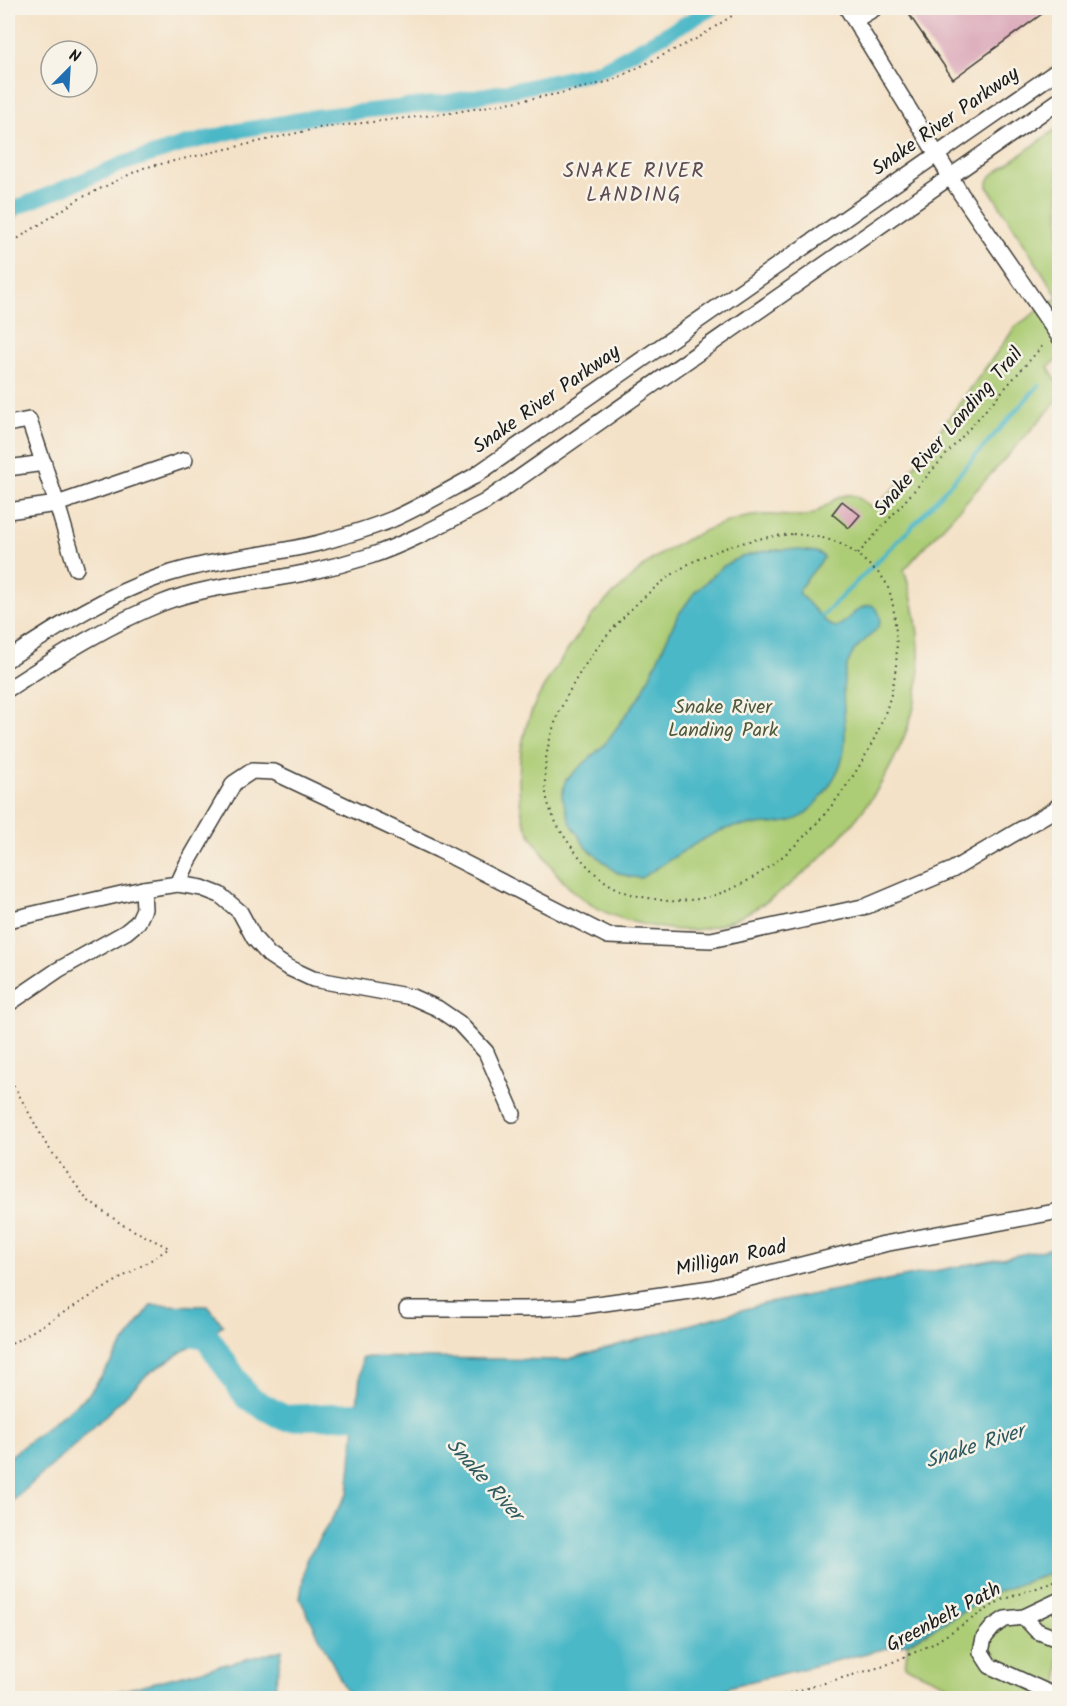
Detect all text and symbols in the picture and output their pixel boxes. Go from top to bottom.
north arrow [39,39,99,99]
text: N [65,43,84,70]
street label: Snake River Parkway [866,59,1027,185]
district label: SNAKE RIVER LANDING [563,155,705,212]
street label: Snake River Parkway [467,337,628,463]
street label: Snake River Landing Trail [866,340,1032,524]
park label: Snake River Landing Park [668,692,779,747]
street label: Milligan Road [673,1231,790,1286]
water label: Snake River [921,1414,1033,1479]
water label: Snake River [437,1431,533,1532]
street label: Greenbelt Path [881,1574,1007,1662]

